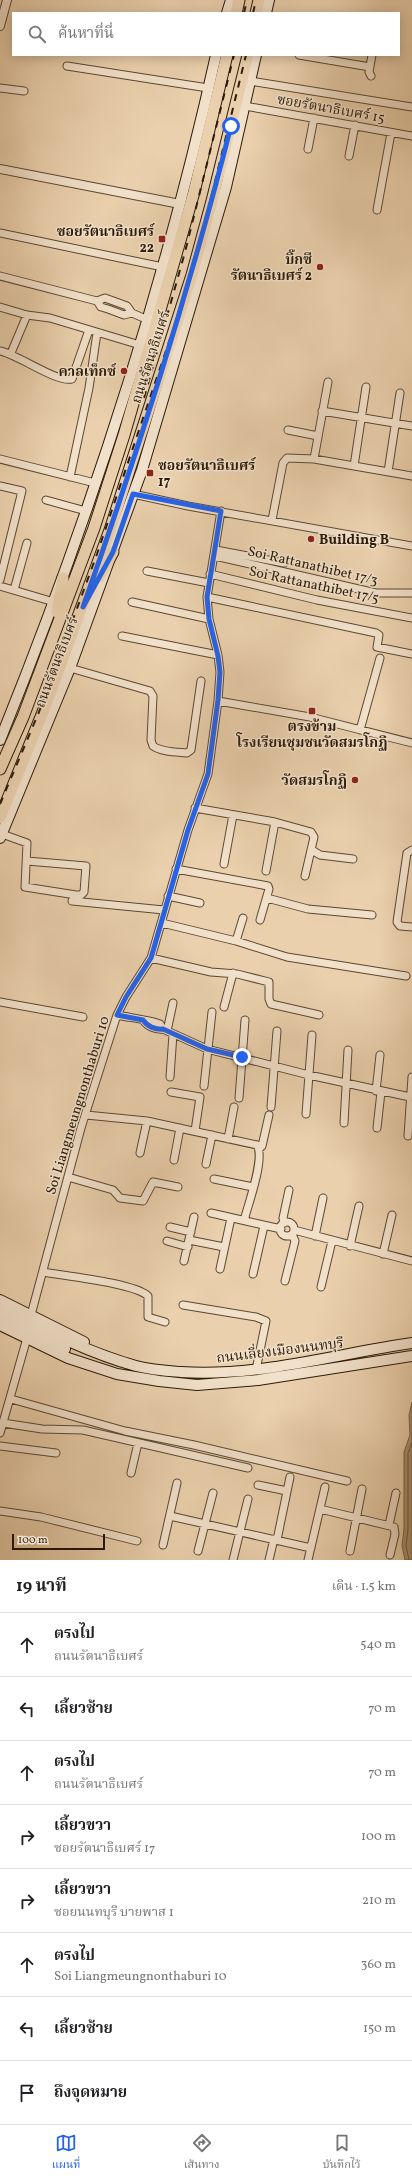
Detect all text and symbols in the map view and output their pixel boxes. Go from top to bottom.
search box [12,12,400,56]
icon: search [26,23,48,45]
text: ค้นหาที่นี่ [58,24,114,45]
street label: ซอยรัตนาธิเบศร์ 15 [275,90,386,128]
route start [222,117,240,135]
place label: ซอยรัตนาธิเบศร์ 22 [57,222,156,258]
marker: ซอยรัตนาธิเบศร์ 22 [157,234,167,244]
place label: บิ๊กซี รัตนาธิเบศร์ 2 [231,249,312,286]
marker: บิ๊กซี รัตนาธิเบศร์ 2 [315,262,325,272]
street label: ถนนรัตนาธิเบศร์ [127,308,176,406]
place label: คาลเท็กซ์ [59,362,117,382]
marker: คาลเท็กซ์ [119,366,129,376]
place label: ซอยรัตนาธิเบศร์ 17 [158,456,257,492]
marker: ซอยรัตนาธิเบศร์ 17 [145,468,155,478]
place label: Building B [319,531,389,550]
marker: Building B [306,534,316,544]
street label: Soi Rattanathibet 17/3 [246,542,380,591]
street label: Soi Rattanathibet 17/5 [247,562,380,609]
street label: ถนนรัตนาธิเบศร์ [30,613,84,711]
marker: ตรงข้าม โรงเรียนชุมชนวัดสมรโกฏิ [307,706,317,716]
place label: ตรงข้าม โรงเรียนชุมชนวัดสมรโกฏิ [236,718,388,753]
place label: วัดสมรโกฏิ [281,770,347,791]
marker: วัดสมรโกฏิ [350,775,360,785]
street label: Soi Liangmeungnonthaburi 10 [42,1014,115,1197]
route end [233,1048,251,1066]
street label: ถนนเลี่ยงเมืองนนทบุรี [215,1332,345,1369]
scale bar [12,1532,105,1551]
text: 100 m [18,1533,48,1548]
text: 19 นาที [16,1575,67,1598]
text: เดิน · 1.5 km [332,1578,396,1596]
text: ตรงไป [54,1624,95,1645]
icon: ahead [16,1634,38,1656]
text: 540 m [360,1636,396,1654]
text: ถนนรัตนาธิเบศร์ [54,1648,143,1666]
icon: left [16,1698,38,1720]
text: เลี้ยวซ้าย [54,1699,113,1720]
text: 70 m [368,1700,396,1718]
text: ตรงไป [54,1752,95,1773]
icon: ahead [16,1762,38,1784]
text: 70 m [368,1764,396,1782]
text: ถนนรัตนาธิเบศร์ [54,1776,143,1794]
text: เลี้ยวขวา [54,1816,111,1837]
icon: right [16,1826,38,1848]
text: 100 m [361,1828,396,1846]
text: ซอยรัตนาธิเบศร์ 17 [54,1840,155,1858]
text: เลี้ยวขวา [54,1880,111,1901]
icon: right [16,1890,38,1912]
text: 210 m [362,1892,396,1910]
text: ซอยนนทบุรี บายพาส 1 [54,1904,174,1922]
text: ตรงไป [54,1946,95,1967]
icon: ahead [16,1954,38,1976]
text: 360 m [361,1956,396,1974]
text: Soi Liangmeungnonthaburi 10 [54,1968,227,1986]
icon: left [16,2018,38,2040]
text: เลี้ยวซ้าย [54,2019,113,2040]
text: 150 m [363,2020,396,2038]
icon: arrive [16,2082,38,2104]
text: ถึงจุดหมาย [54,2083,127,2104]
tab: แผนที่ [52,2132,80,2174]
tab: เส้นทาง [184,2132,220,2174]
tab: บันทึกไว้ [323,2132,360,2174]

